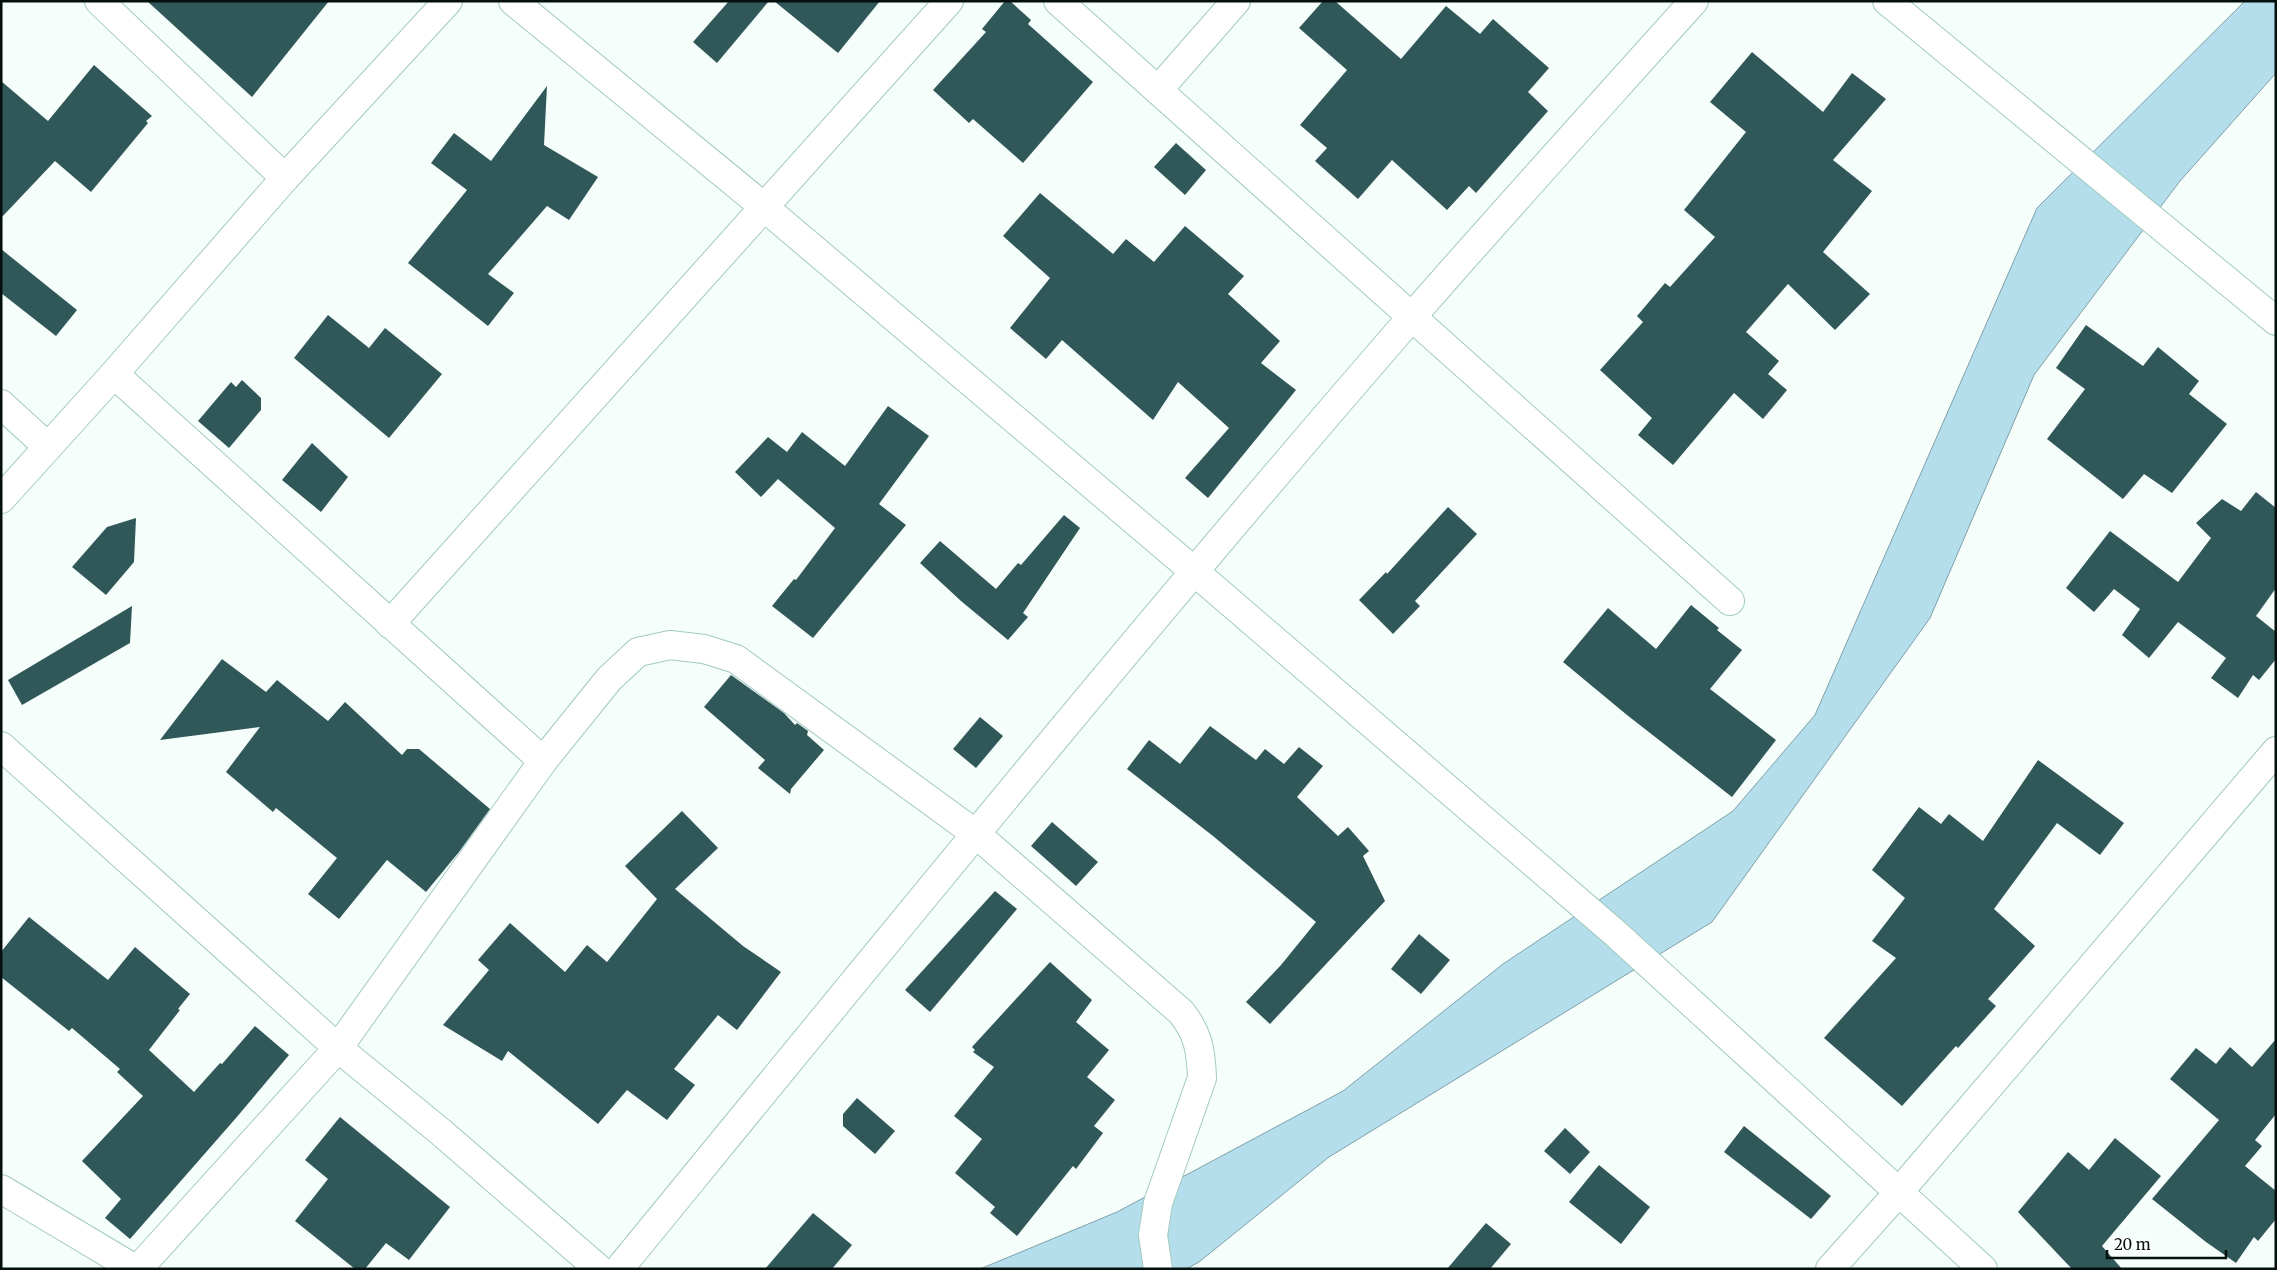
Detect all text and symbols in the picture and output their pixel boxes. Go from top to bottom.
scale bar [2107,1228,2226,1260]
text: 20 m [2114,1235,2151,1254]

